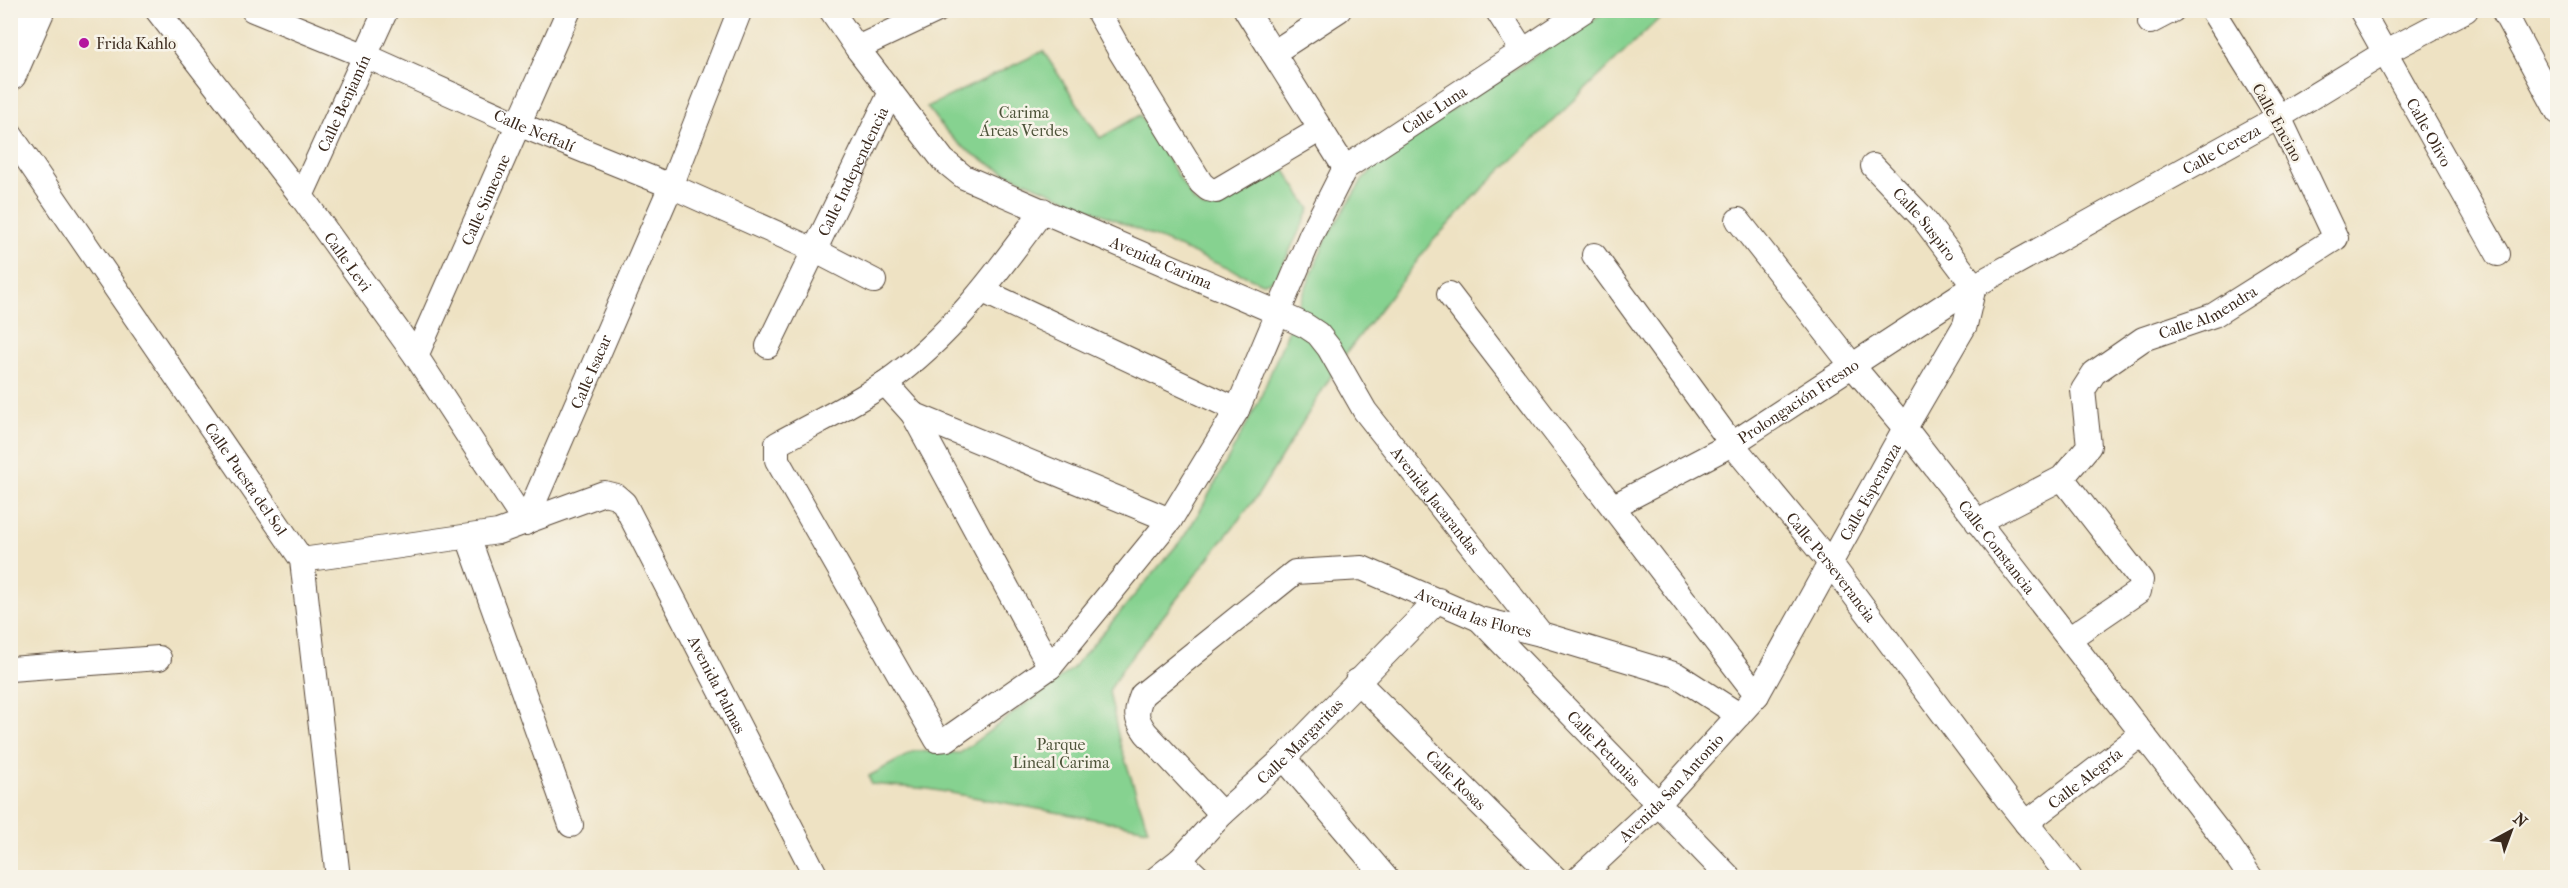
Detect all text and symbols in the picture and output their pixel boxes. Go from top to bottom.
place label: Frida Kahlo [96,34,176,53]
marker: Frida Kahlo [77,36,91,50]
street label: Calle Benjamín [313,51,375,155]
street label: Calle Encino [2248,80,2307,165]
street label: Calle Luna [1398,81,1471,138]
street label: Calle Olivo [2402,95,2456,170]
street label: Calle Independencia [814,103,893,239]
park label: Carima Áreas Verdes [979,103,1068,140]
street label: Calle Neftalí [491,105,578,156]
street label: Calle Cereza [2179,120,2264,179]
street label: Calle Simeone [457,151,514,248]
street label: Calle Suspiro [1889,184,1961,265]
street label: Calle Levi [320,228,376,295]
street label: Avenida Carima [1106,232,1215,294]
street label: Calle Almendra [2156,281,2261,343]
street label: Calle Isacar [567,332,616,412]
street label: Prolongación Fresno [1734,355,1862,448]
street label: Calle Puesta del Sol [201,419,292,540]
street label: Calle Esperanza [1836,439,1905,544]
street label: Avenida Jacarandas [1386,442,1484,559]
street label: Calle Constancia [1954,496,2039,598]
street label: Calle Perseverancia [1782,508,1880,626]
street label: Avenida las Flores [1412,583,1534,641]
street label: Avenida Palmas [684,632,750,737]
street label: Calle Margaritas [1253,695,1347,788]
street label: Calle Petunias [1563,707,1645,790]
street label: Avenida San Antonio [1614,730,1727,847]
park label: Parque Lineal Carima [1012,735,1110,772]
street label: Calle Alegría [2044,744,2126,813]
street label: Calle Rosas [1422,746,1490,814]
north arrow [2481,801,2541,861]
text: N [2510,809,2532,832]

